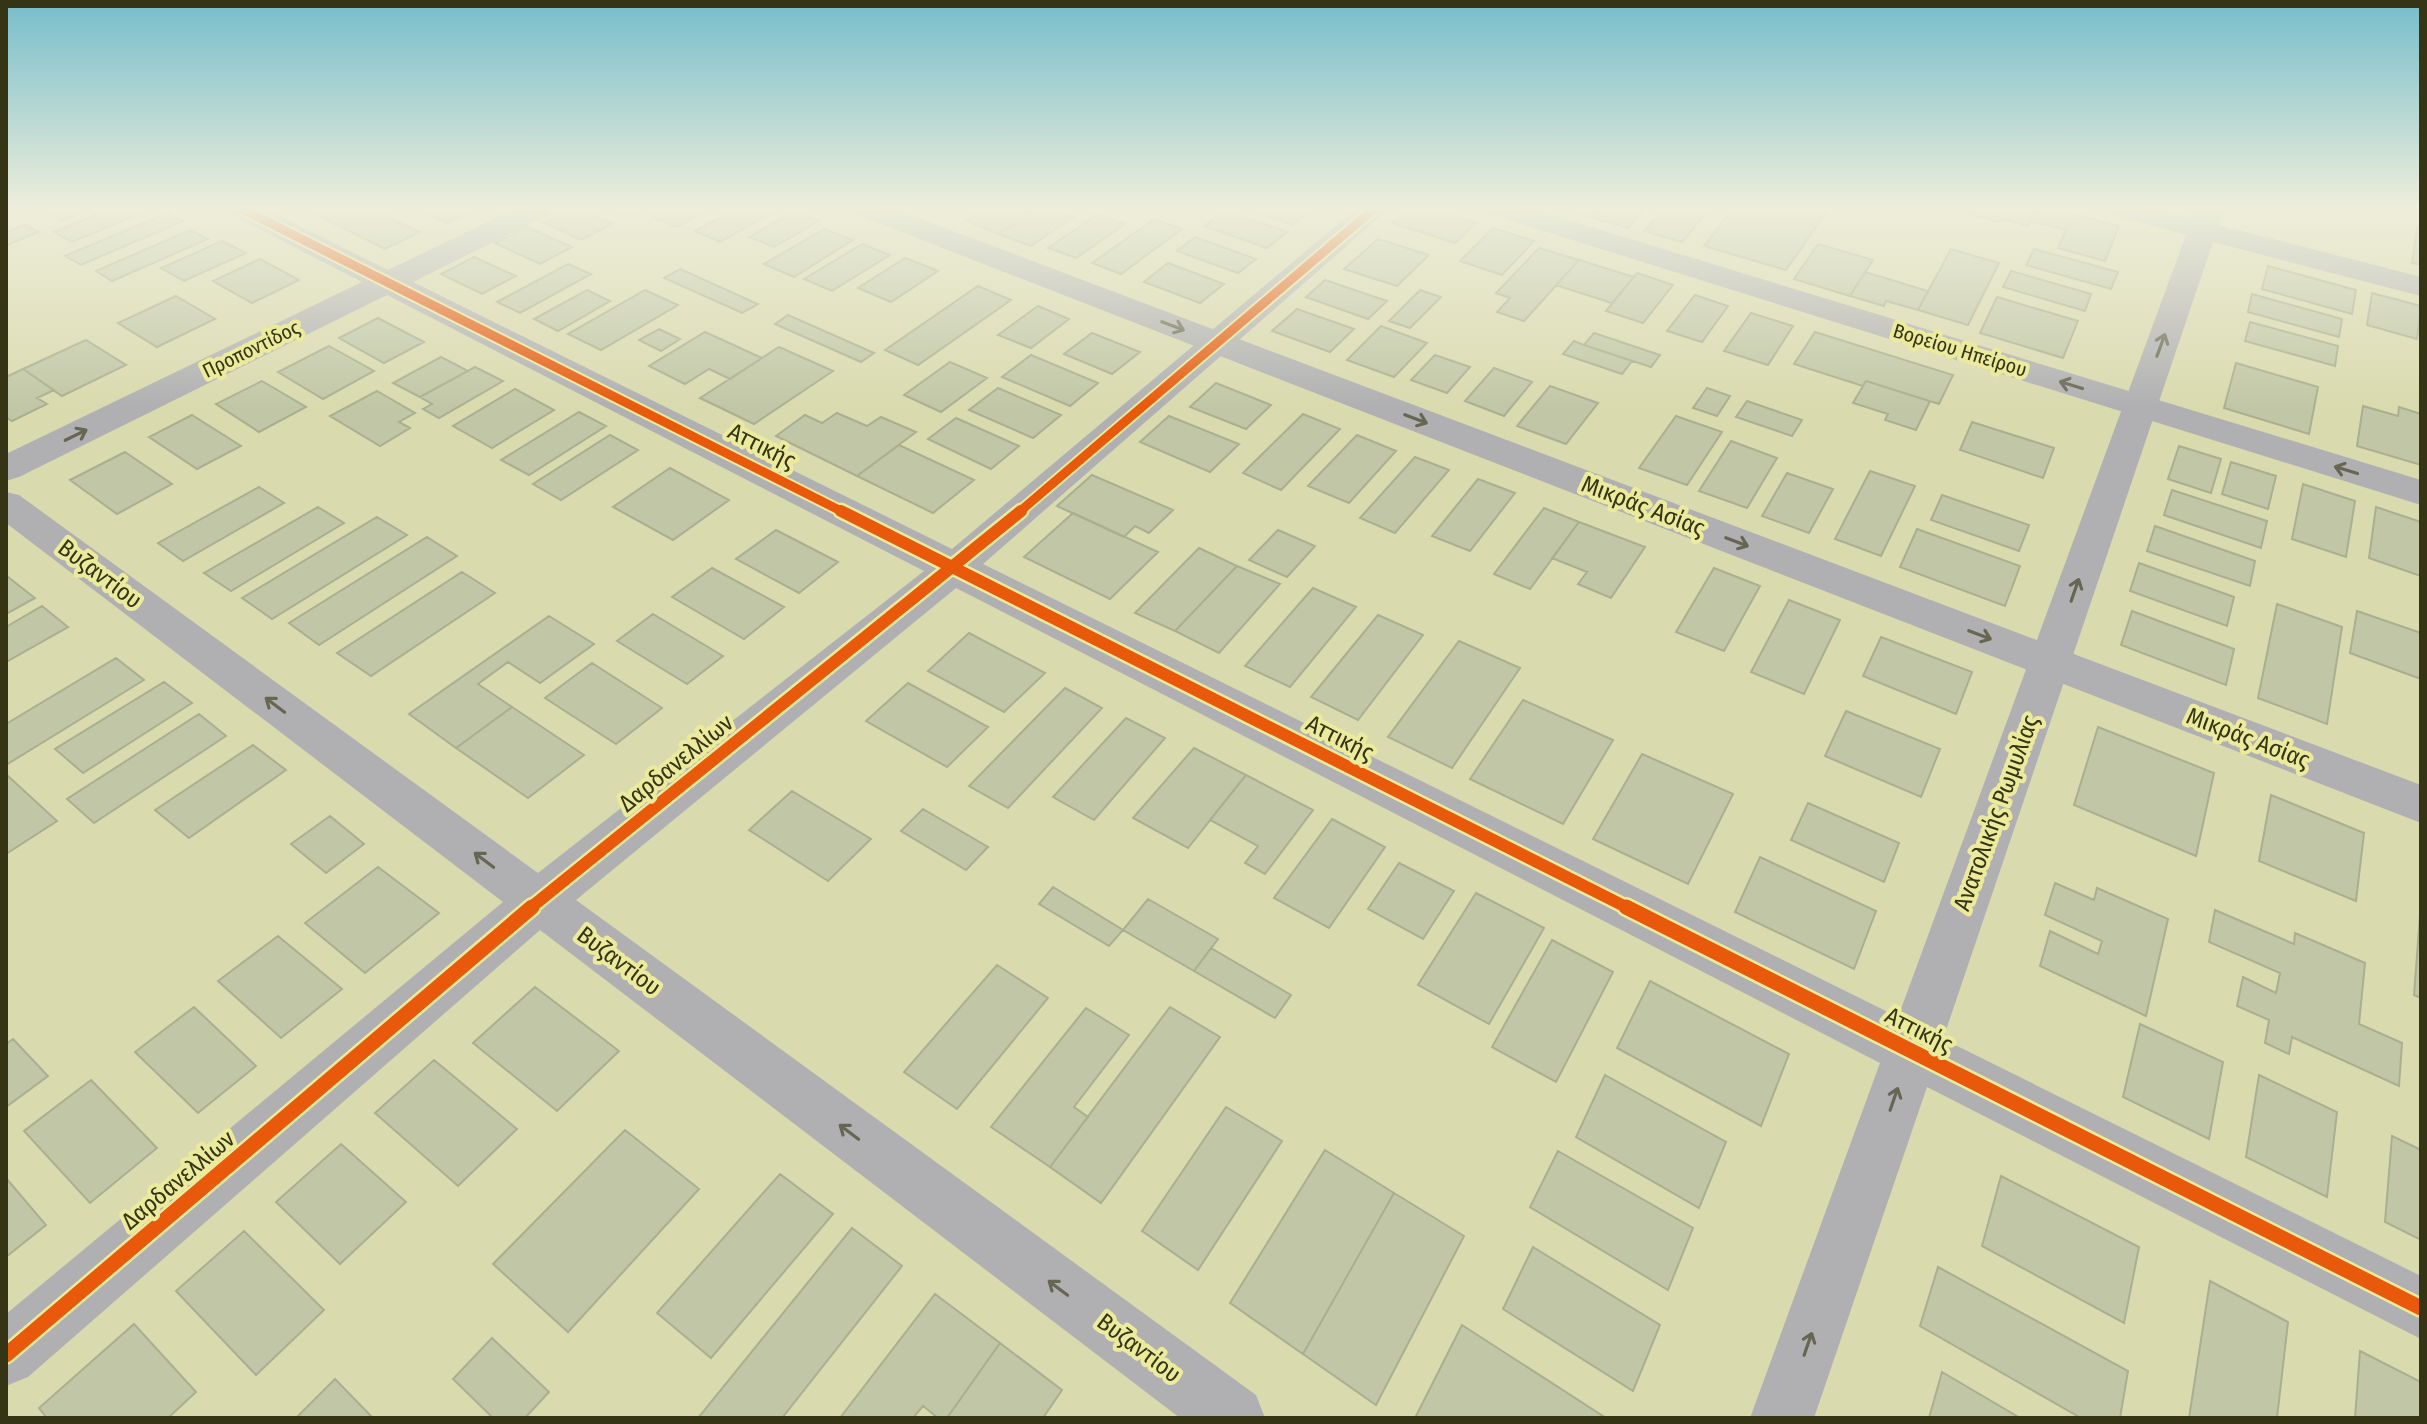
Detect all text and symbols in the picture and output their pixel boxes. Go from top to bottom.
street label: Προποντίδος [198,315,304,383]
street label: Βορείου Ηπείρου [1890,318,2030,382]
one-way arrow [1160,320,1185,334]
one-way arrow [2155,333,2170,358]
one-way arrow [2059,377,2085,392]
one-way arrow [1403,413,1428,427]
street label: Αττικής [724,417,800,475]
one-way arrow [64,427,88,442]
one-way arrow [2334,462,2360,477]
street label: Μικράς Ασίας [1578,470,1708,542]
street label: Βυζαντίου [53,533,147,615]
one-way arrow [1724,536,1749,550]
one-way arrow [2068,578,2083,603]
one-way arrow [1967,629,1992,643]
one-way arrow [265,696,286,713]
street label: Μικράς Ασίας [2183,702,2313,774]
street label: Δαρδανελλίων [613,708,739,818]
street label: Αττικής [1302,709,1378,767]
street label: Ανατολικής Ρωμυλίας [1948,711,2044,915]
one-way arrow [473,852,495,868]
street label: Βυζαντίου [572,920,666,1002]
street label: Αττικής [1881,1001,1957,1059]
one-way arrow [1888,1087,1903,1112]
street label: Δαρδανελλίων [116,1124,241,1235]
one-way arrow [839,1124,860,1141]
one-way arrow [1048,1279,1069,1296]
street label: Βυζαντίου [1092,1307,1186,1389]
one-way arrow [1801,1332,1816,1357]

